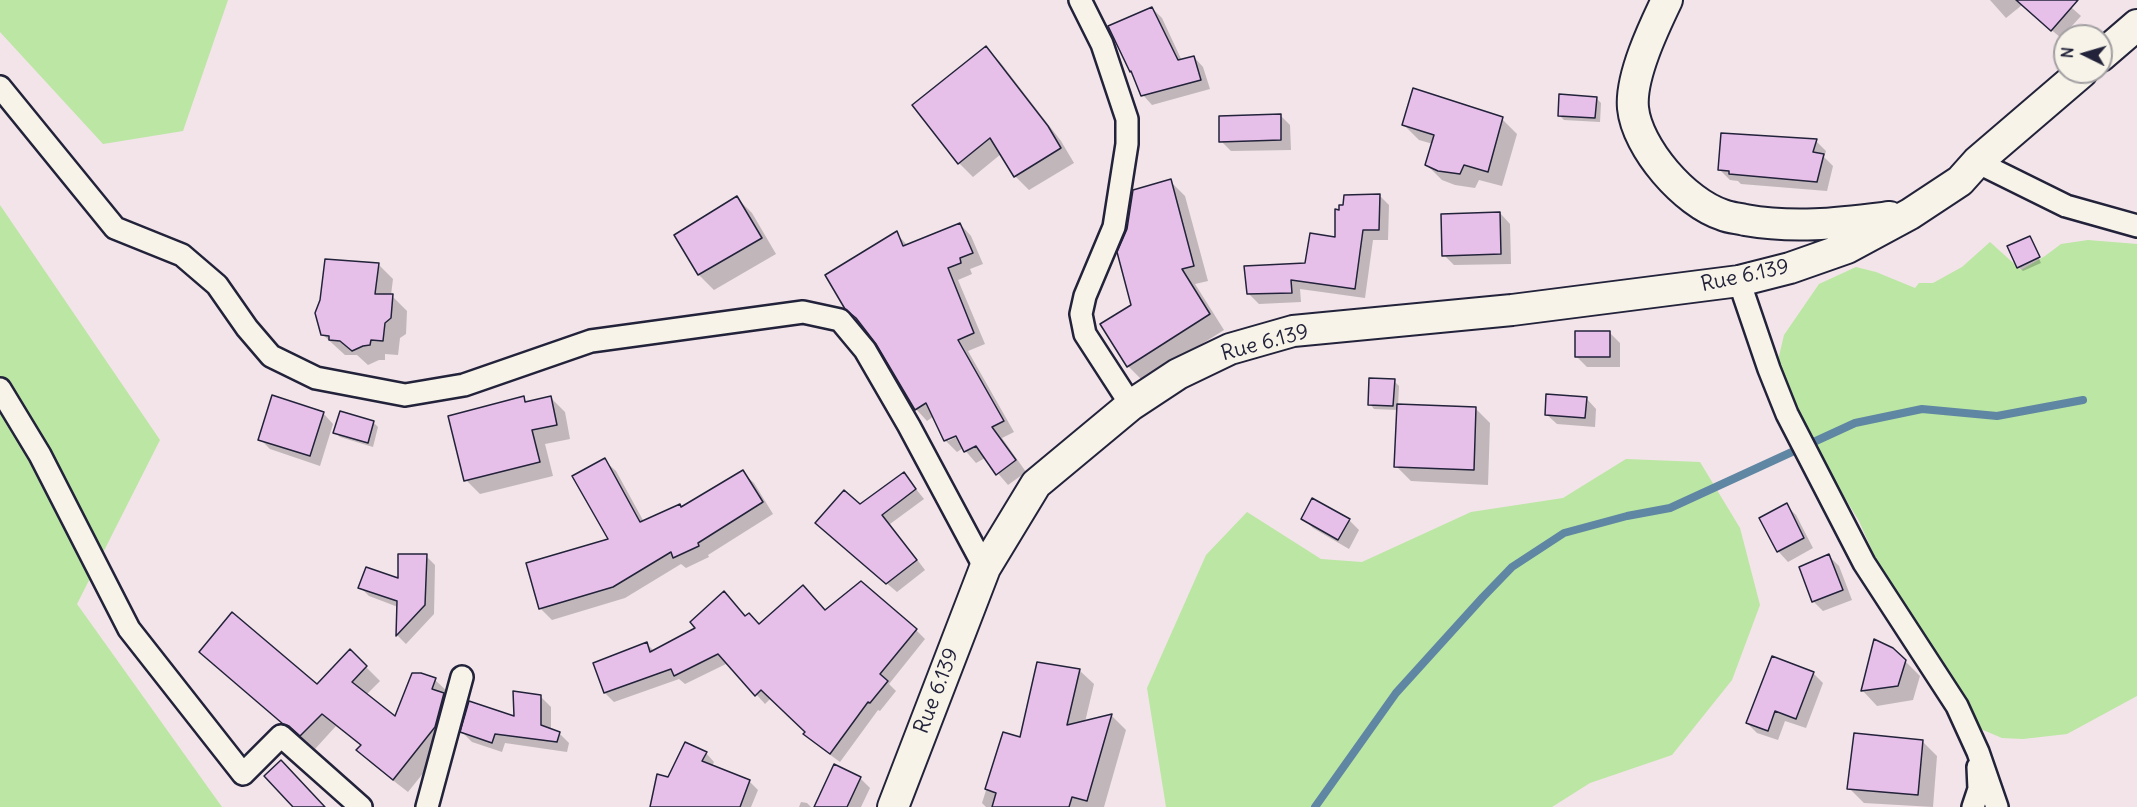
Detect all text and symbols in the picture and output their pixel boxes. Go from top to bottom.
north arrow [2053,24,2113,84]
text: N [2057,46,2078,59]
street label: Rue 6.139 [1699,254,1791,298]
street label: Rue 6.139 [1218,319,1312,367]
street label: Rue 6.139 [909,645,965,737]

